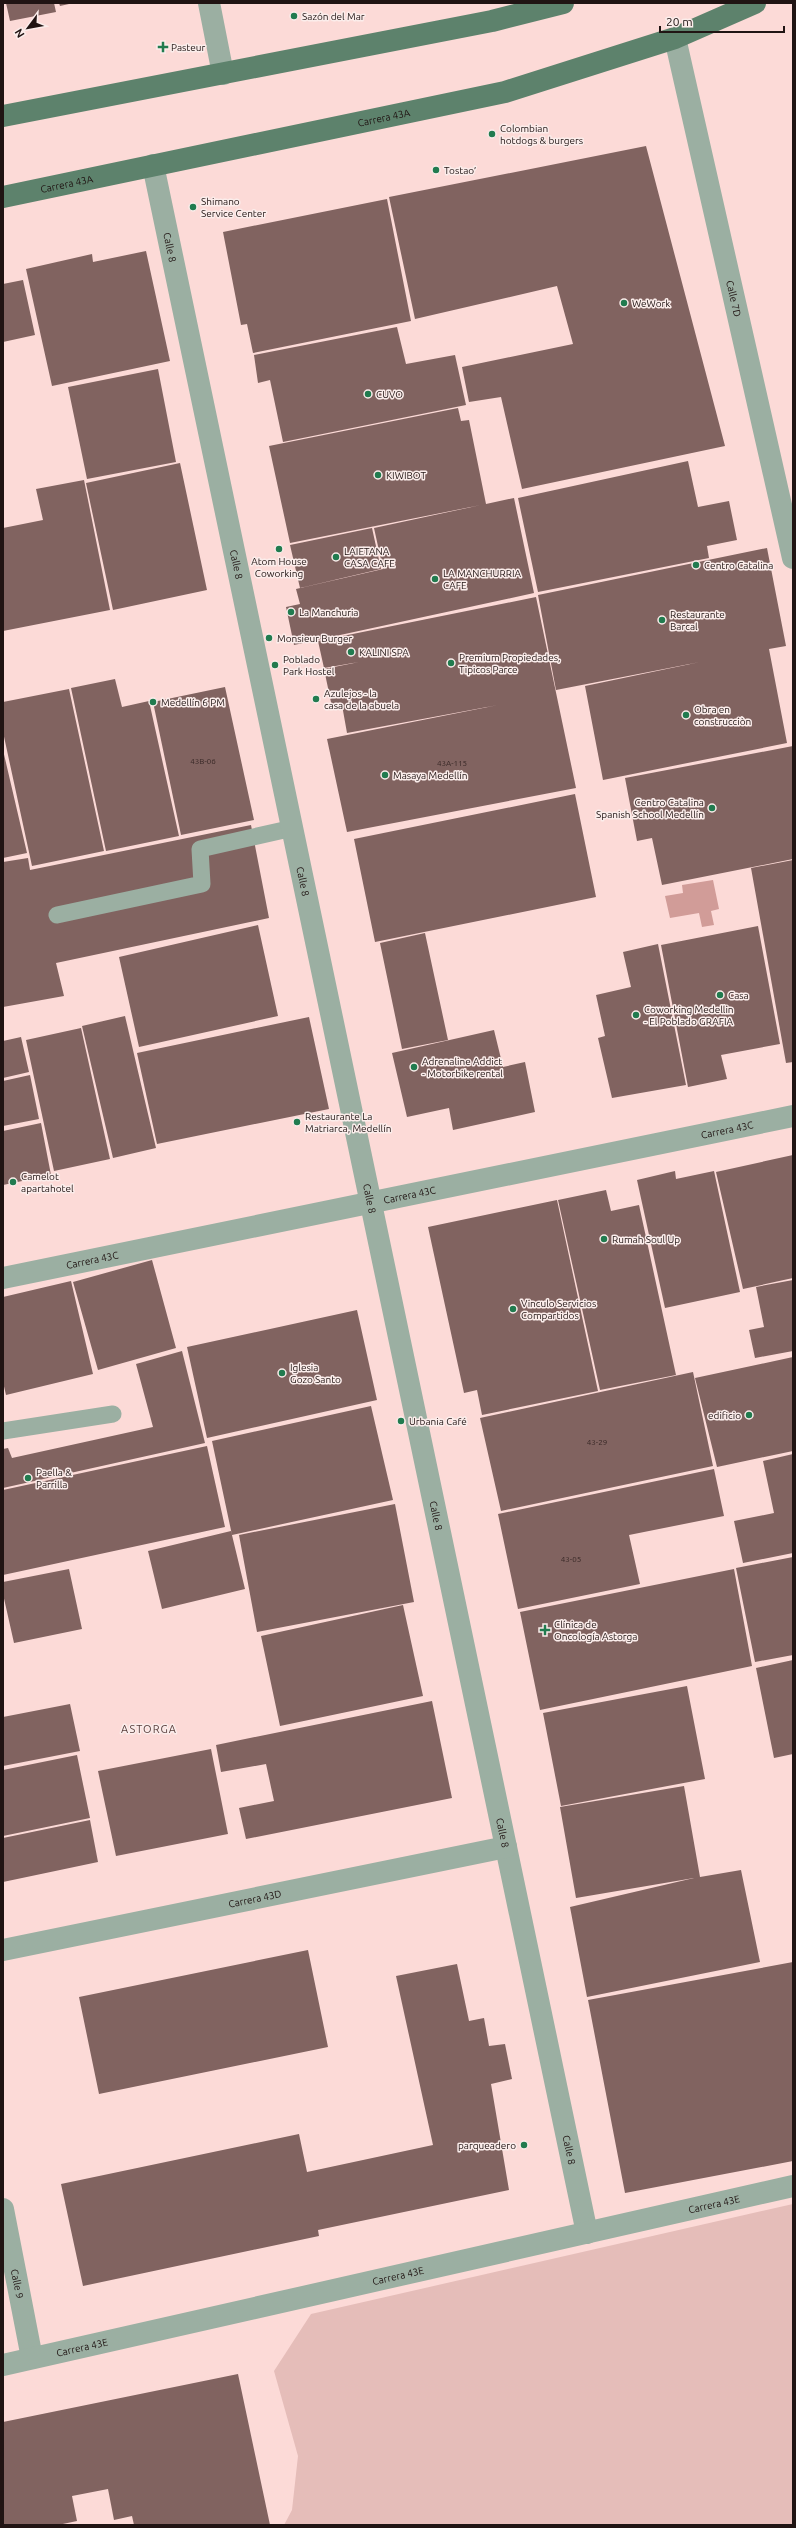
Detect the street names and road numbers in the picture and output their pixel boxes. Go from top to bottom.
street label: Carrera 43A [357,106,412,128]
street label: Carrera 43A [39,173,94,195]
street label: Calle 8 [162,231,179,263]
street label: Calle 7D [725,279,744,318]
street label: Calle 8 [228,548,245,580]
street label: Calle 8 [295,866,312,898]
street label: Carrera 43C [700,1119,754,1140]
street label: Calle 8 [361,1183,378,1215]
street label: Carrera 43C [382,1184,437,1205]
street label: Carrera 43C [65,1249,119,1270]
street label: Calle 8 [428,1500,445,1532]
street label: Calle 8 [495,1817,512,1849]
street label: Carrera 43D [227,1888,282,1909]
street label: Calle 8 [561,2134,578,2166]
street label: Carrera 43E [687,2193,741,2215]
street label: Carrera 43E [371,2264,425,2287]
street label: Calle 9 [9,2268,26,2299]
street label: Carrera 43E [55,2336,109,2358]

